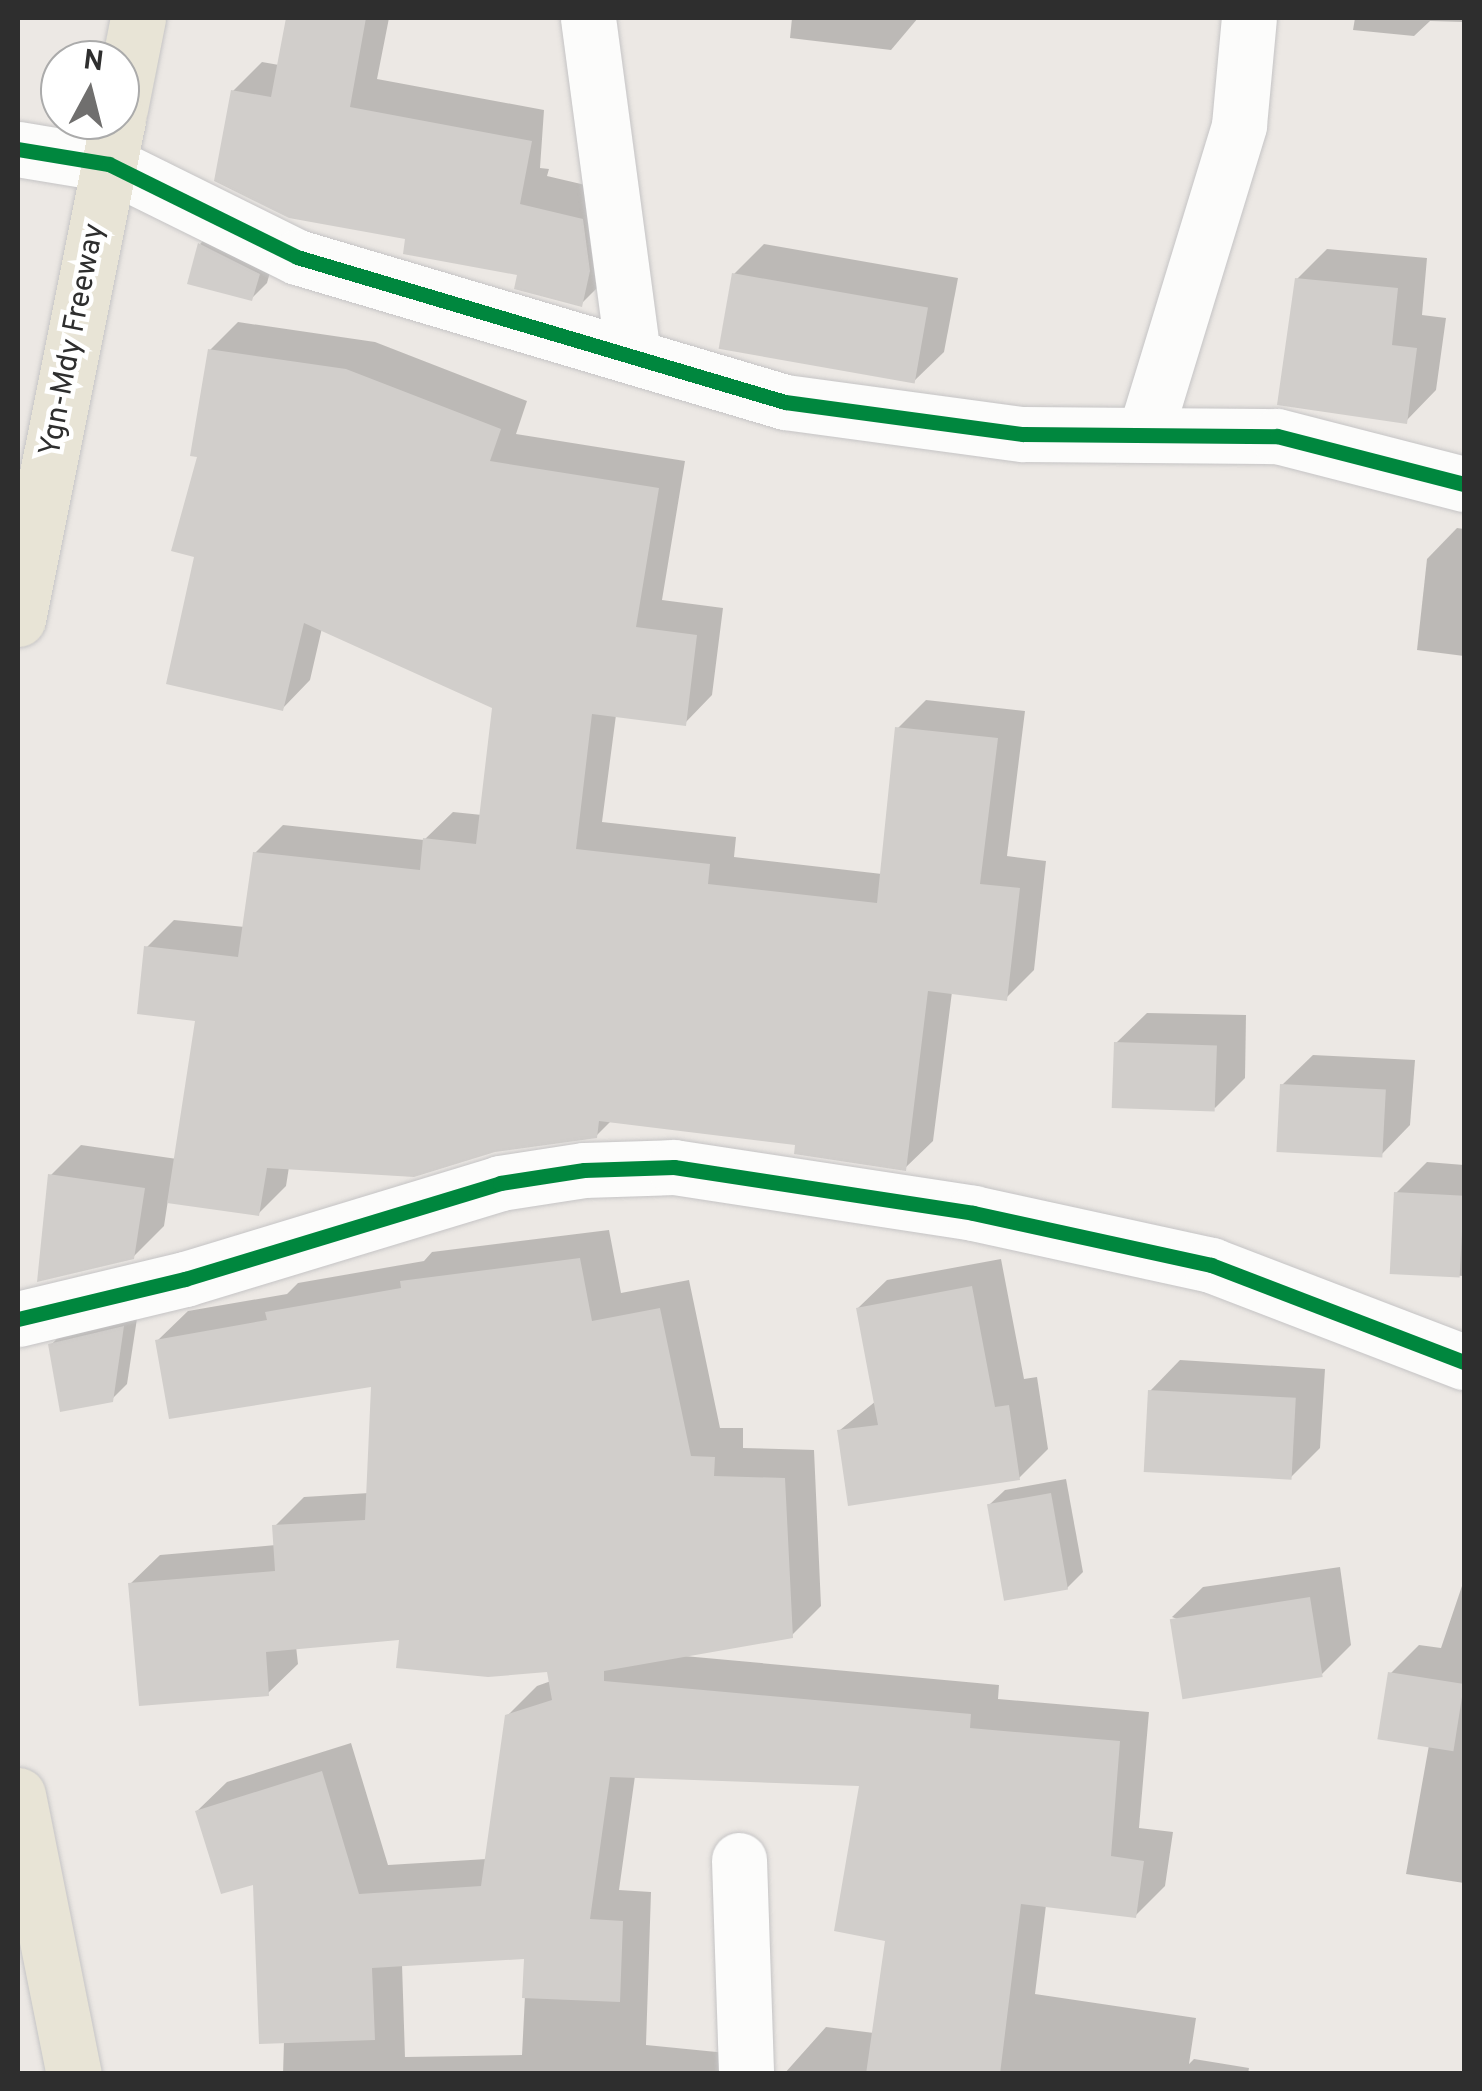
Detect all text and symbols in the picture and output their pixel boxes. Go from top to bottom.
north arrow [40,40,140,140]
text: N [81,43,106,81]
street label: Ygn-Mdy Freeway [34,220,114,460]

